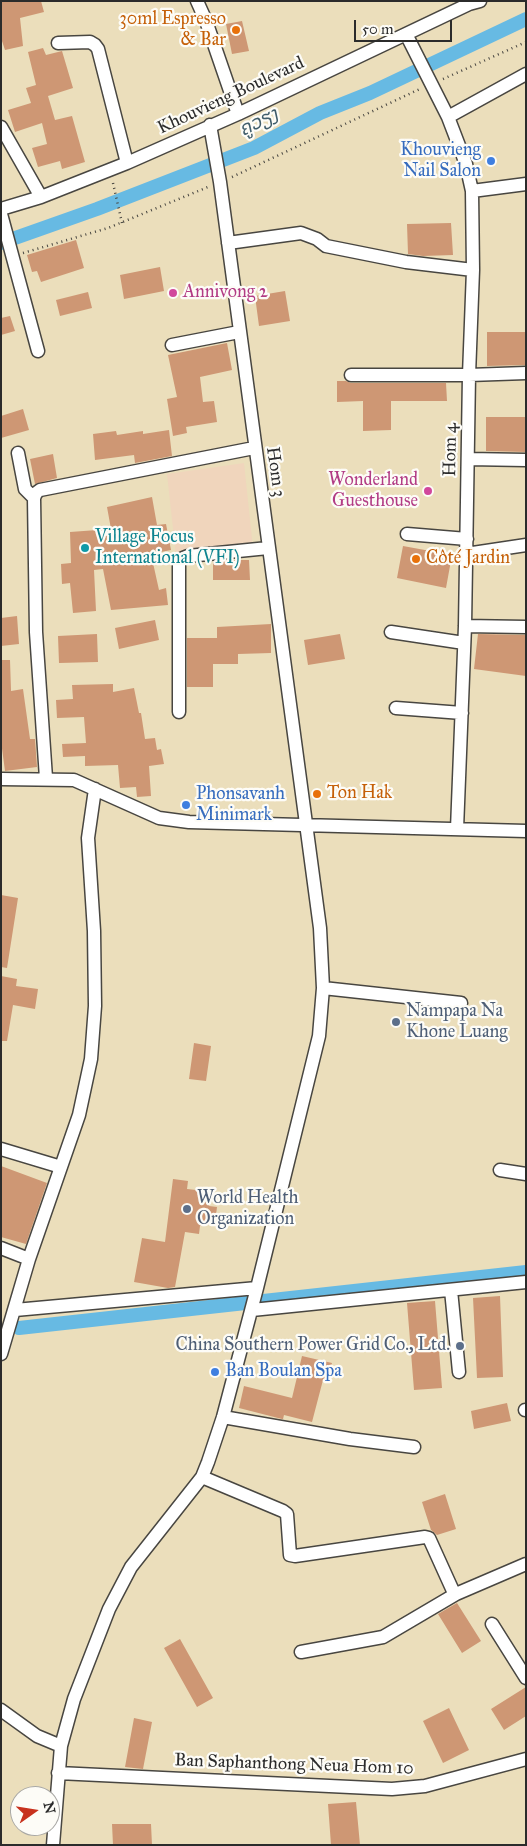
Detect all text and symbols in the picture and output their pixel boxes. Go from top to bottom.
place label: 30ml Espresso & Bar [120,9,226,52]
scale bar [357,10,454,42]
text: 50 m [362,20,394,38]
marker: 30ml Espresso & Bar [230,24,242,36]
street label: Khouvieng Boulevard [154,53,308,139]
water label: ຄູວຽງ [236,104,282,142]
place label: Khouvieng Nail Salon [400,140,481,182]
marker: Khouvieng Nail Salon [485,155,497,167]
place label: Annivong 2 [183,282,268,304]
marker: Annivong 2 [167,287,179,299]
street label: Hom 4 [440,423,462,477]
street label: Hom 3 [261,445,289,499]
place label: Wonderland Guesthouse [328,470,418,512]
marker: Wonderland Guesthouse [422,485,434,497]
place label: Village Focus International (VFI) [95,527,240,570]
marker: Village Focus International (VFI) [79,542,91,554]
place label: Côté Jardin [426,548,510,570]
marker: Côté Jardin [410,553,422,565]
place label: Ton Hak [327,783,392,805]
place label: Phonsavanh Minimark [196,784,285,826]
marker: Ton Hak [311,788,323,800]
marker: Phonsavanh Minimark [180,799,192,811]
place label: Nampapa Na Khone Luang [406,1001,508,1044]
marker: Nampapa Na Khone Luang [390,1016,402,1028]
place label: World Health Organization [197,1188,299,1230]
marker: World Health Organization [181,1203,193,1215]
place label: China Southern Power Grid Co., Ltd. [176,1335,450,1357]
marker: China Southern Power Grid Co., Ltd. [454,1340,466,1352]
place label: Ban Boulan Spa [225,1361,342,1383]
marker: Ban Boulan Spa [209,1366,221,1378]
street label: Ban Saphanthong Neua Hom 10 [174,1750,414,1780]
north arrow [10,1786,60,1836]
text: N [40,1800,59,1815]

